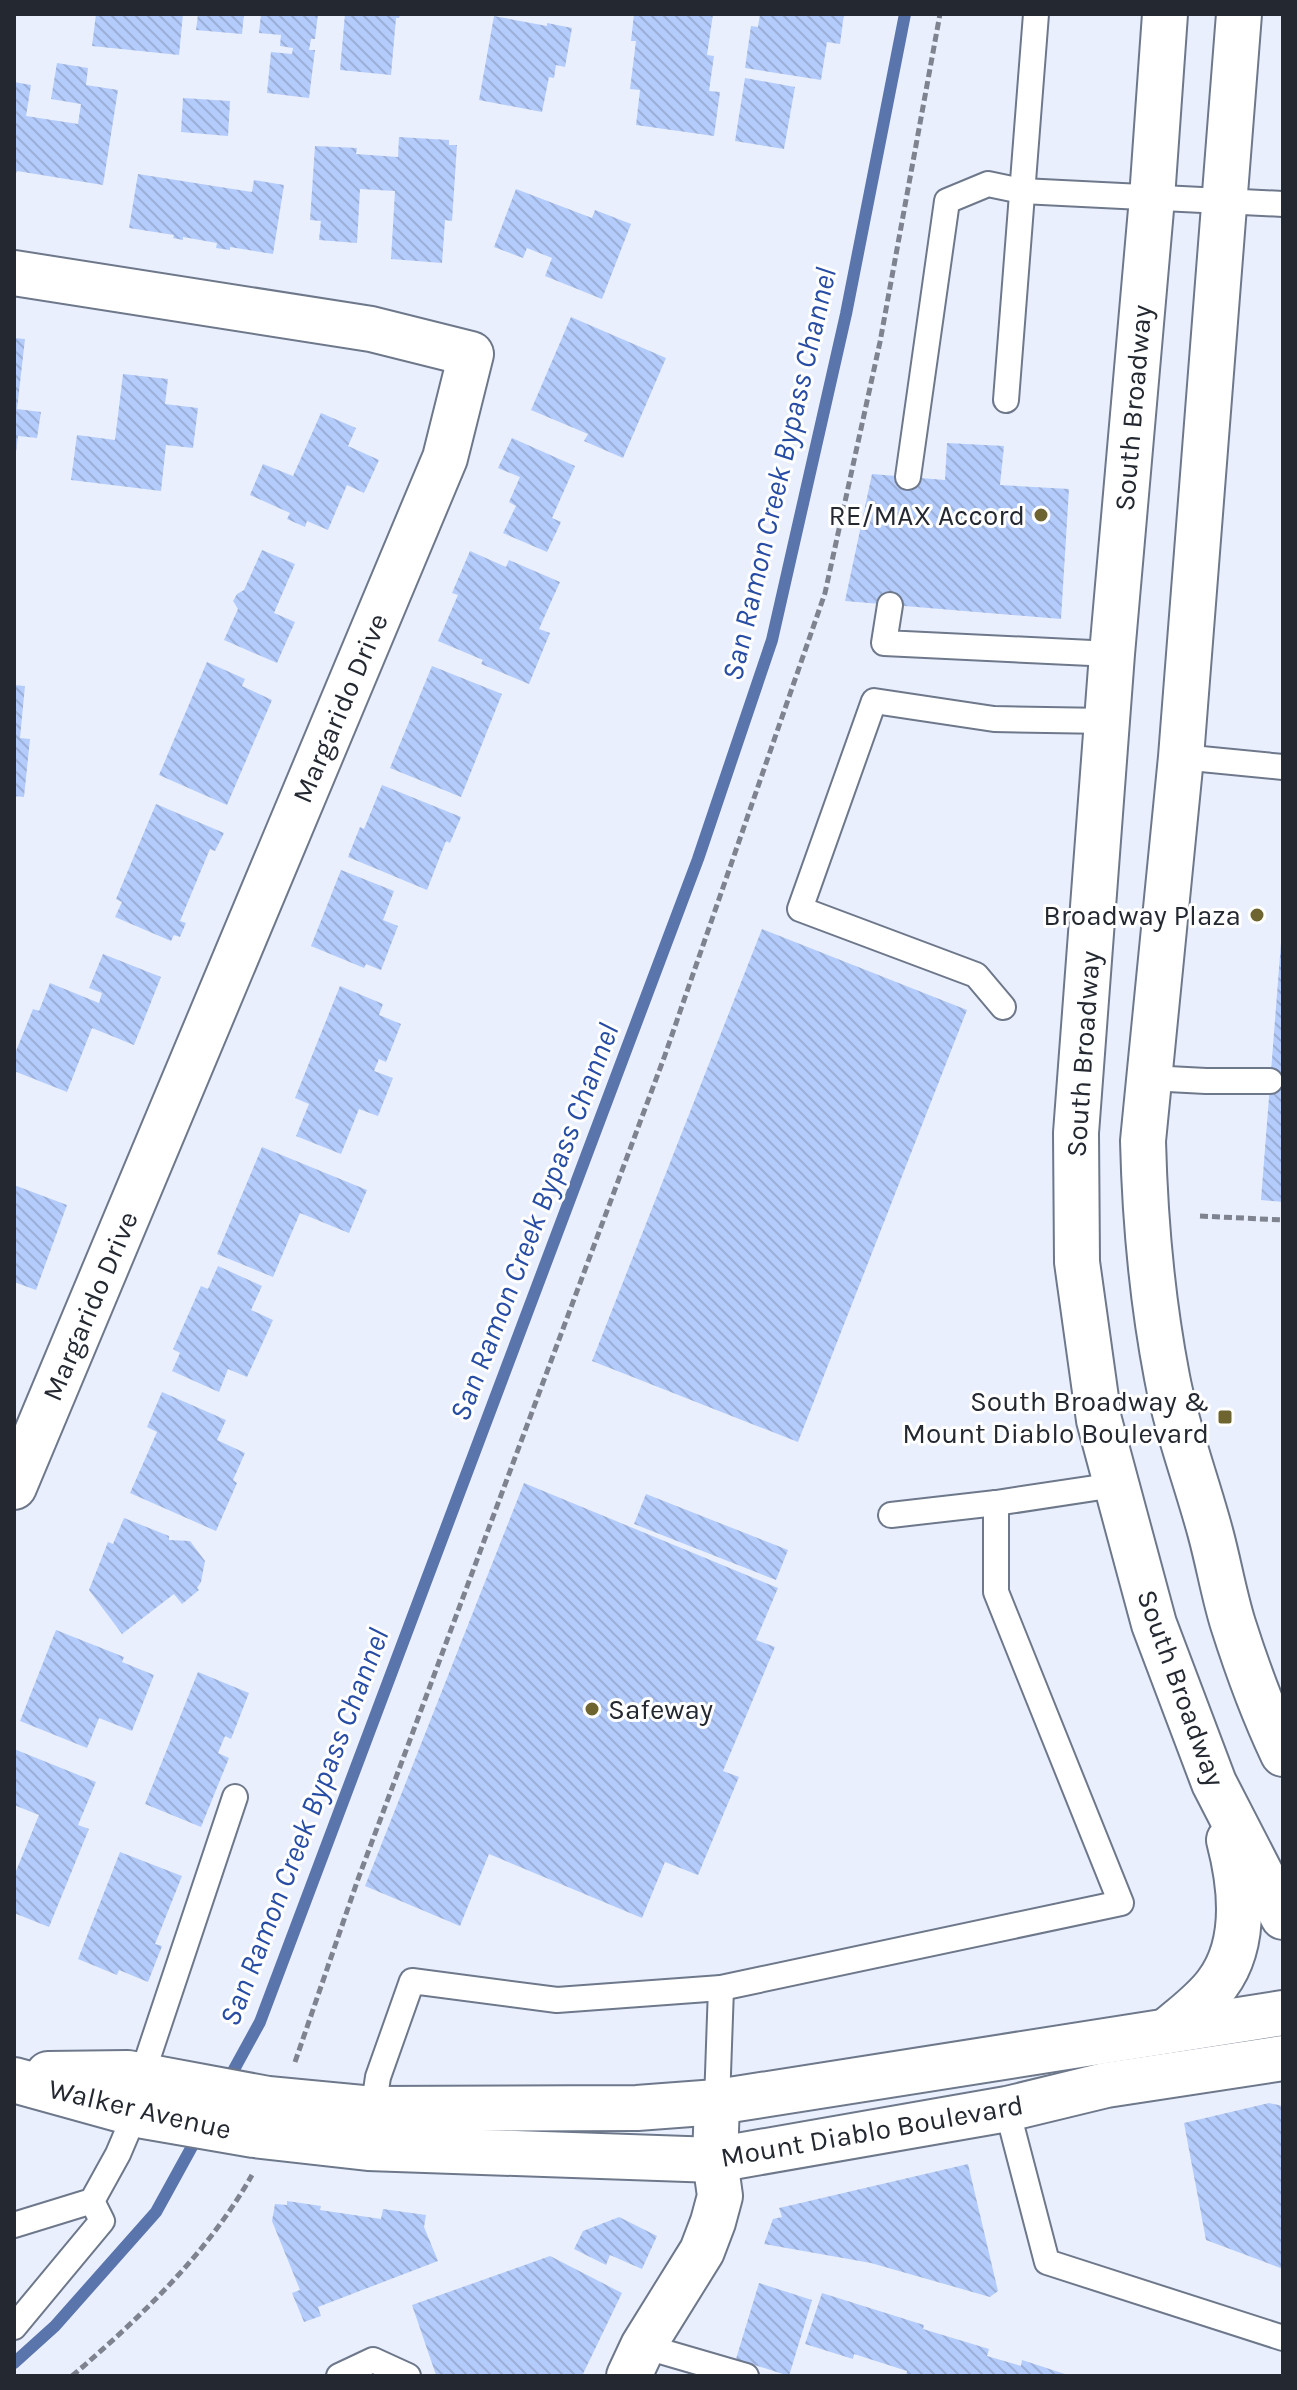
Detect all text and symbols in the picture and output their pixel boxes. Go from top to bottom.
water label: San Ramon Creek Bypass Channel [714,264,844,684]
street label: South Broadway [1108,304,1158,512]
place label: RE/MAX Accord [829,499,1025,532]
marker: RE/MAX Accord [1032,506,1050,524]
street label: Margarido Drive [285,608,395,808]
place label: Broadway Plaza [1043,899,1241,932]
marker: Broadway Plaza [1248,906,1266,924]
street label: South Broadway [1059,950,1107,1158]
water label: San Ramon Creek Bypass Channel [441,1018,627,1426]
street label: Margarido Drive [35,1206,145,1406]
place label: South Broadway & Mount Diablo Boulevard [902,1385,1209,1450]
marker: South Broadway & Mount Diablo Boulevard [1216,1408,1234,1426]
street label: South Broadway [1130,1585,1232,1791]
water label: San Ramon Creek Bypass Channel [211,1623,397,2031]
place label: Safeway [608,1693,713,1726]
marker: Safeway [583,1700,601,1718]
street label: Walker Avenue [45,2072,235,2146]
street label: Mount Diablo Boulevard [718,2088,1026,2174]

